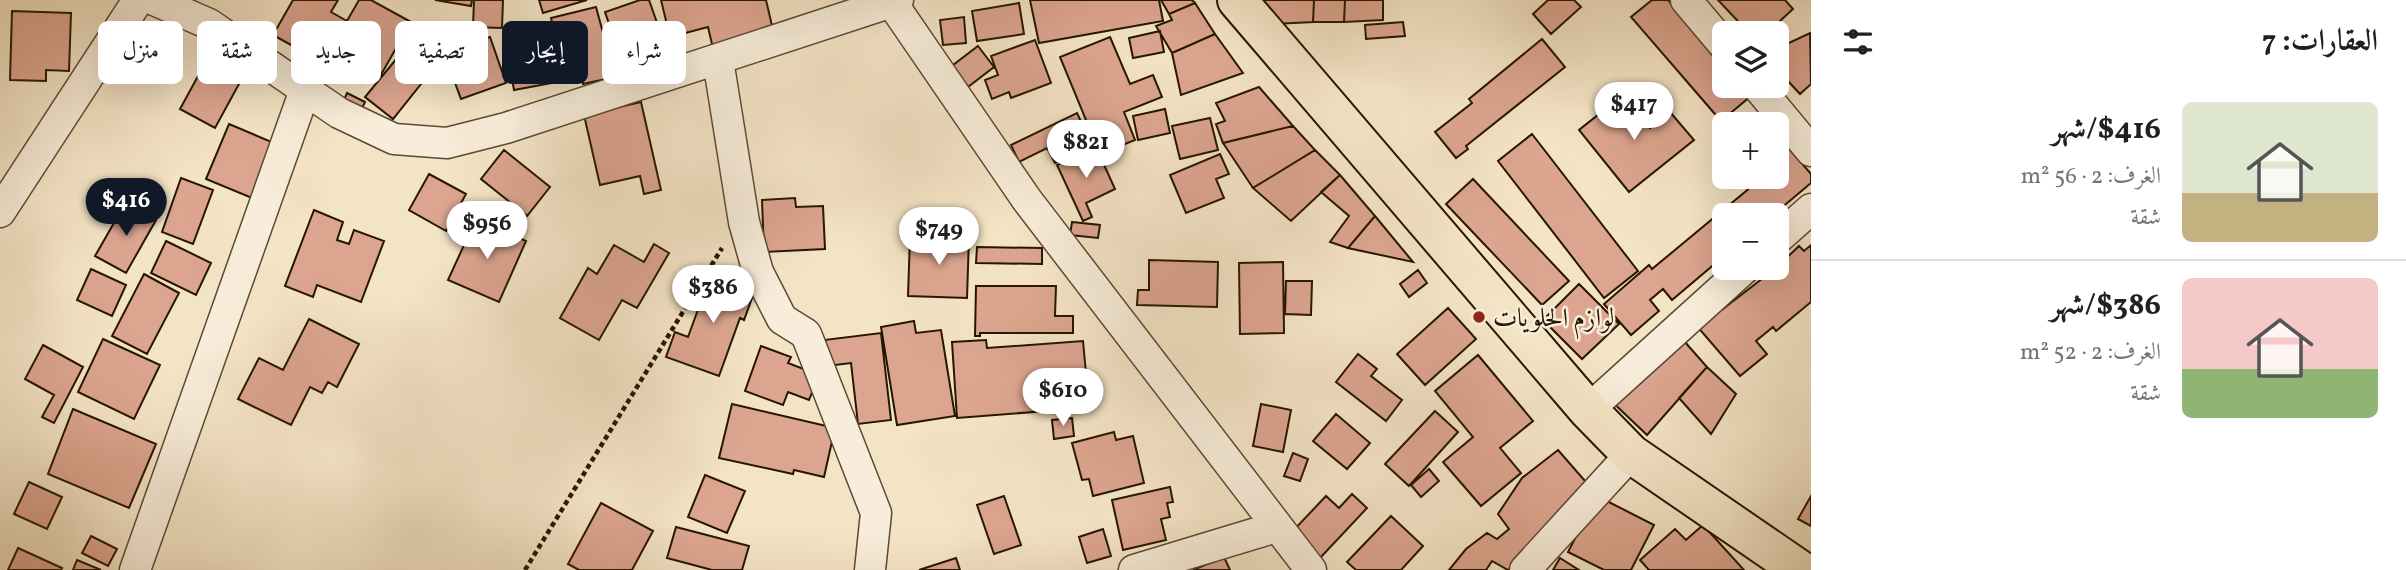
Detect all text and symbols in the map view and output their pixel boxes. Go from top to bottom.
chip: منزل [98,21,183,84]
chip: شقة [197,21,277,84]
chip: جديد [291,21,381,84]
chip: تصفية [395,21,488,84]
chip: إيجار [502,21,588,84]
chip: شراء [602,21,686,84]
map controls [1712,21,1789,280]
button: layers [1712,21,1789,98]
text: العقارات: 7 [2262,21,2378,63]
icon: filters [1839,23,1877,61]
pin: $417 [1593,82,1675,142]
text: $417 [1610,89,1658,121]
text: $416/شهر [2052,109,2161,151]
button: + [1712,112,1789,189]
pin: $821 [1045,120,1127,180]
text: $821 [1063,127,1109,159]
icon: home [2238,130,2322,214]
text: الغرف: 2 · 56 m² [2021,161,2161,193]
pin: $416 [85,178,167,238]
text: $416 [102,185,150,217]
pin: $956 [446,202,528,261]
text: شقة [2131,202,2161,234]
button: − [1712,203,1789,280]
text: $956 [462,208,512,240]
pin: $749 [898,208,980,267]
text: $749 [915,214,963,246]
pin: $386 [672,266,754,325]
text: $386 [688,272,738,304]
text: $386/شهر [2050,285,2161,327]
place label: لوازم الحلويات [1493,301,1615,340]
icon: home [2238,306,2322,390]
marker: لوازم الحلويات [1471,309,1487,325]
text: الغرف: 2 · 52 m² [2020,337,2161,369]
pin: $610 [1022,368,1104,428]
text: $610 [1039,375,1087,407]
text: شقة [2131,378,2161,410]

